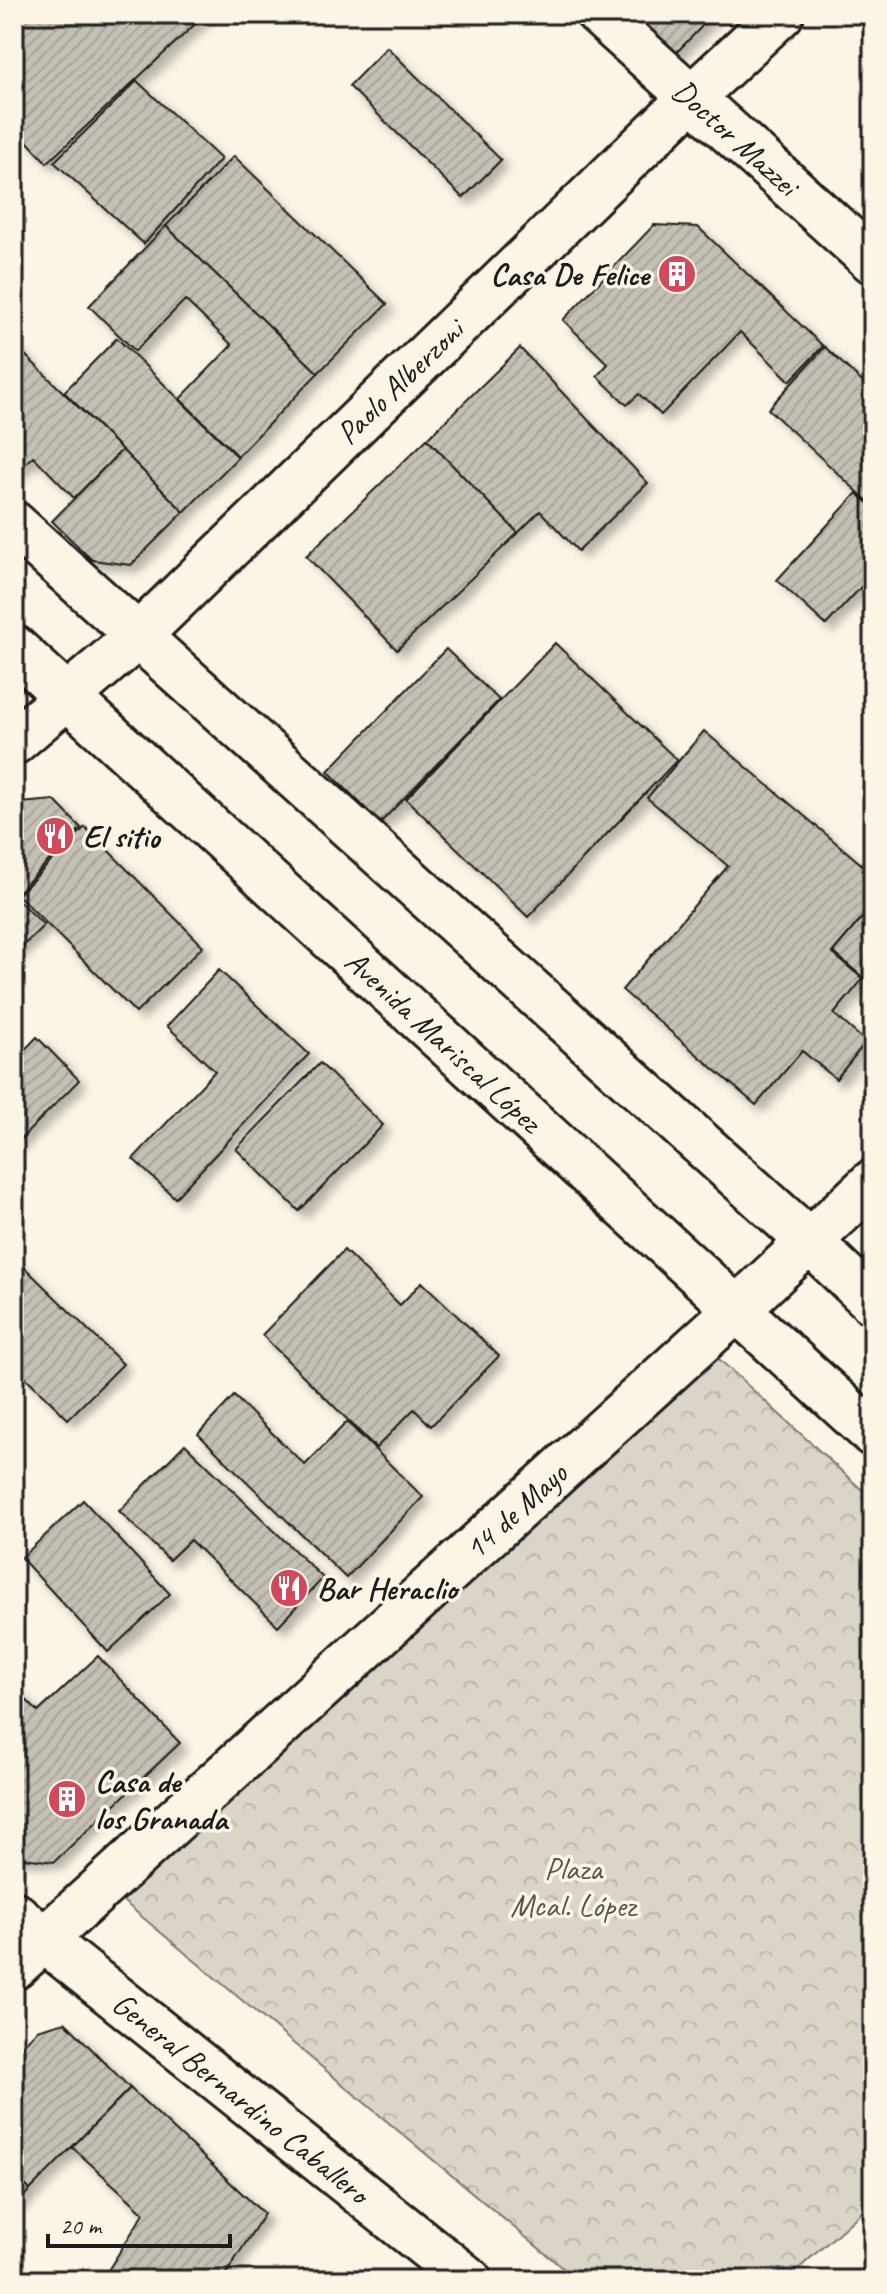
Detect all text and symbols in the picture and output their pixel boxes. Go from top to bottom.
street label: Doctor Mazzei [664,70,810,207]
building icon: Casa De Felice [656,253,698,295]
place label: Casa De Felice [490,254,651,295]
street label: Paolo Alberzoni [327,307,475,453]
restaurant icon: El sitio [34,815,76,857]
place label: El sitio [83,816,162,857]
street label: Avenida Mariscal López [337,941,552,1143]
street label: 14 de Mayo [455,1452,577,1568]
restaurant icon: Bar Heraclio [268,1567,310,1609]
place label: Bar Heraclio [317,1568,460,1609]
place label: Casa de los Granada [95,1761,230,1839]
building icon: Casa de los Granada [46,1778,88,1820]
park label: Plaza Mcal. López [510,1848,639,1926]
street label: General Bernardino Caballero [104,1983,381,2215]
scale bar [48,2198,230,2248]
text: 20 m [60,2211,103,2241]

